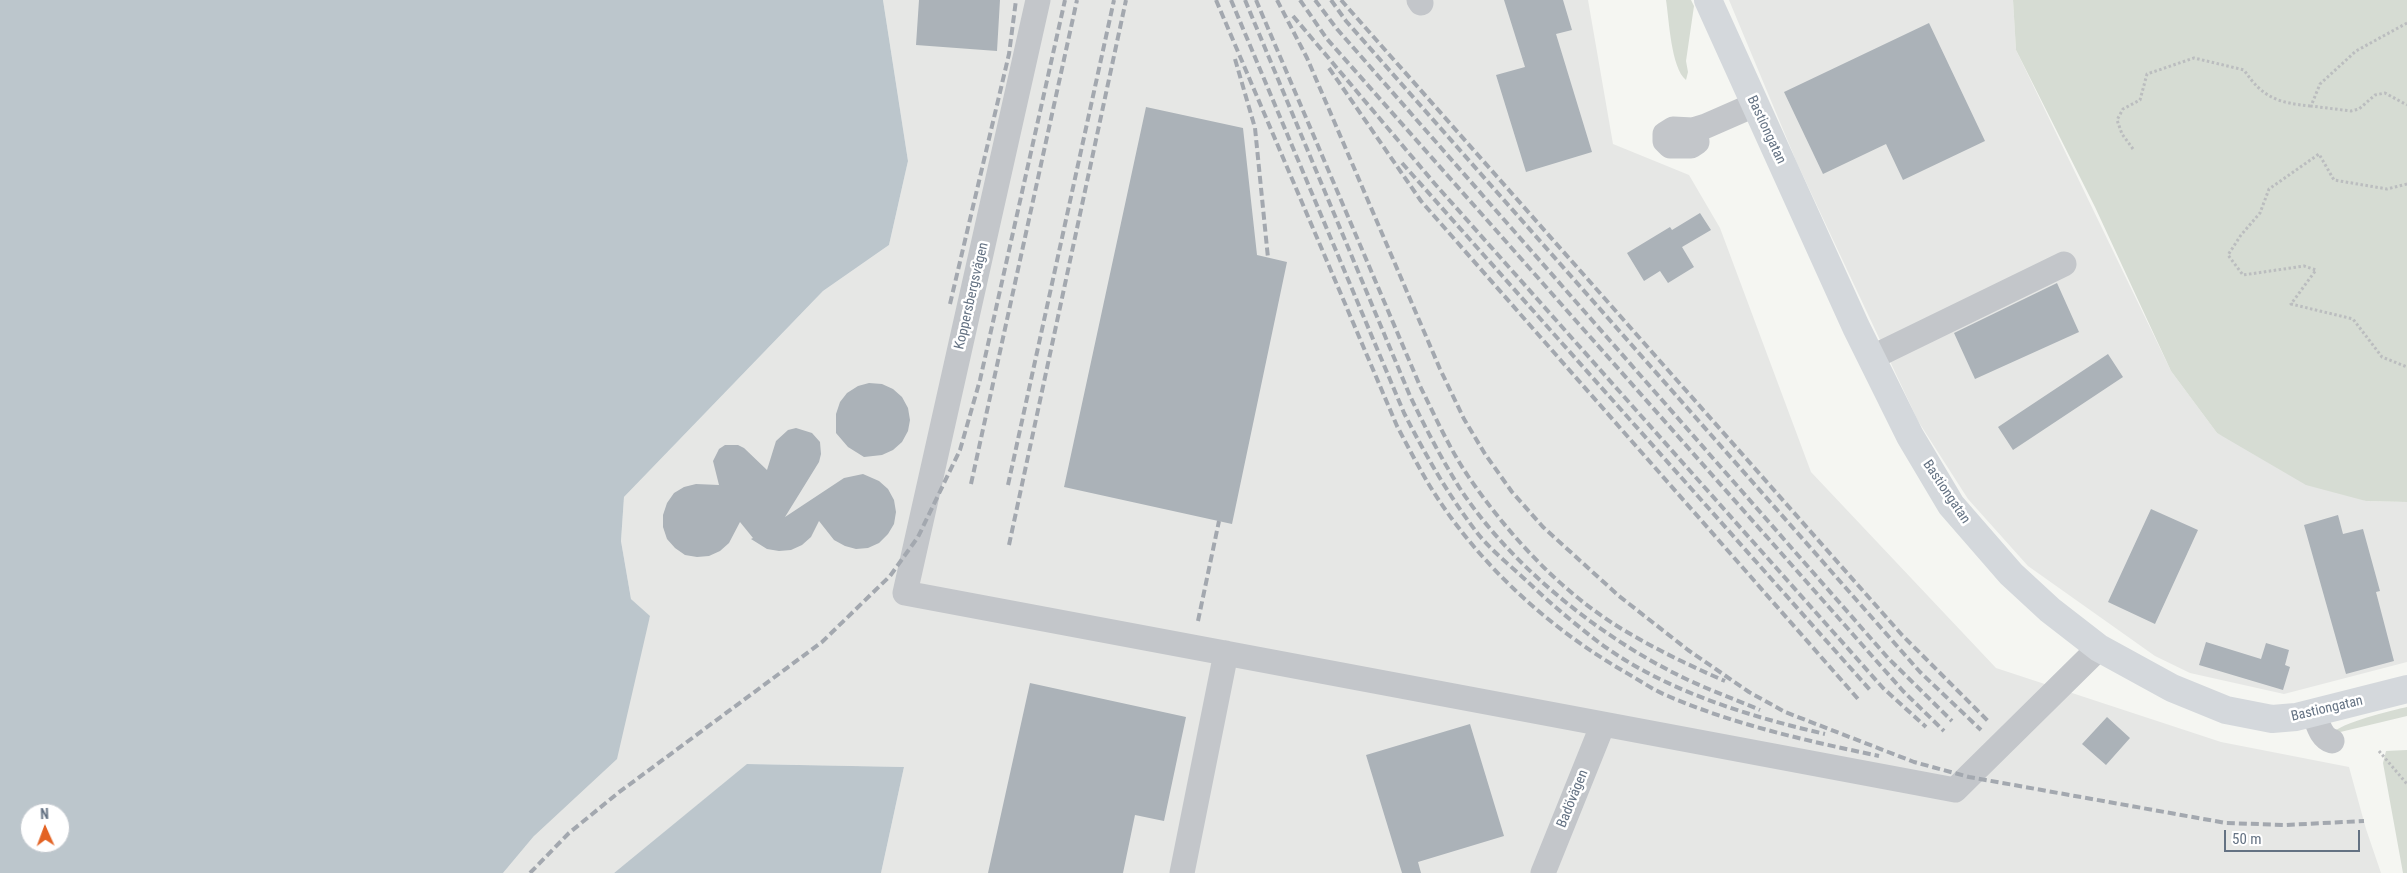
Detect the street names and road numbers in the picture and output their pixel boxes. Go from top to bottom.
street label: Bastiongatan [1743,93,1789,167]
street label: Koppersbergsvägen [952,241,992,351]
street label: Bastiongatan [1919,457,1973,527]
street label: Bastiongatan [2289,693,2365,725]
street label: Badövägen [1554,768,1592,830]

